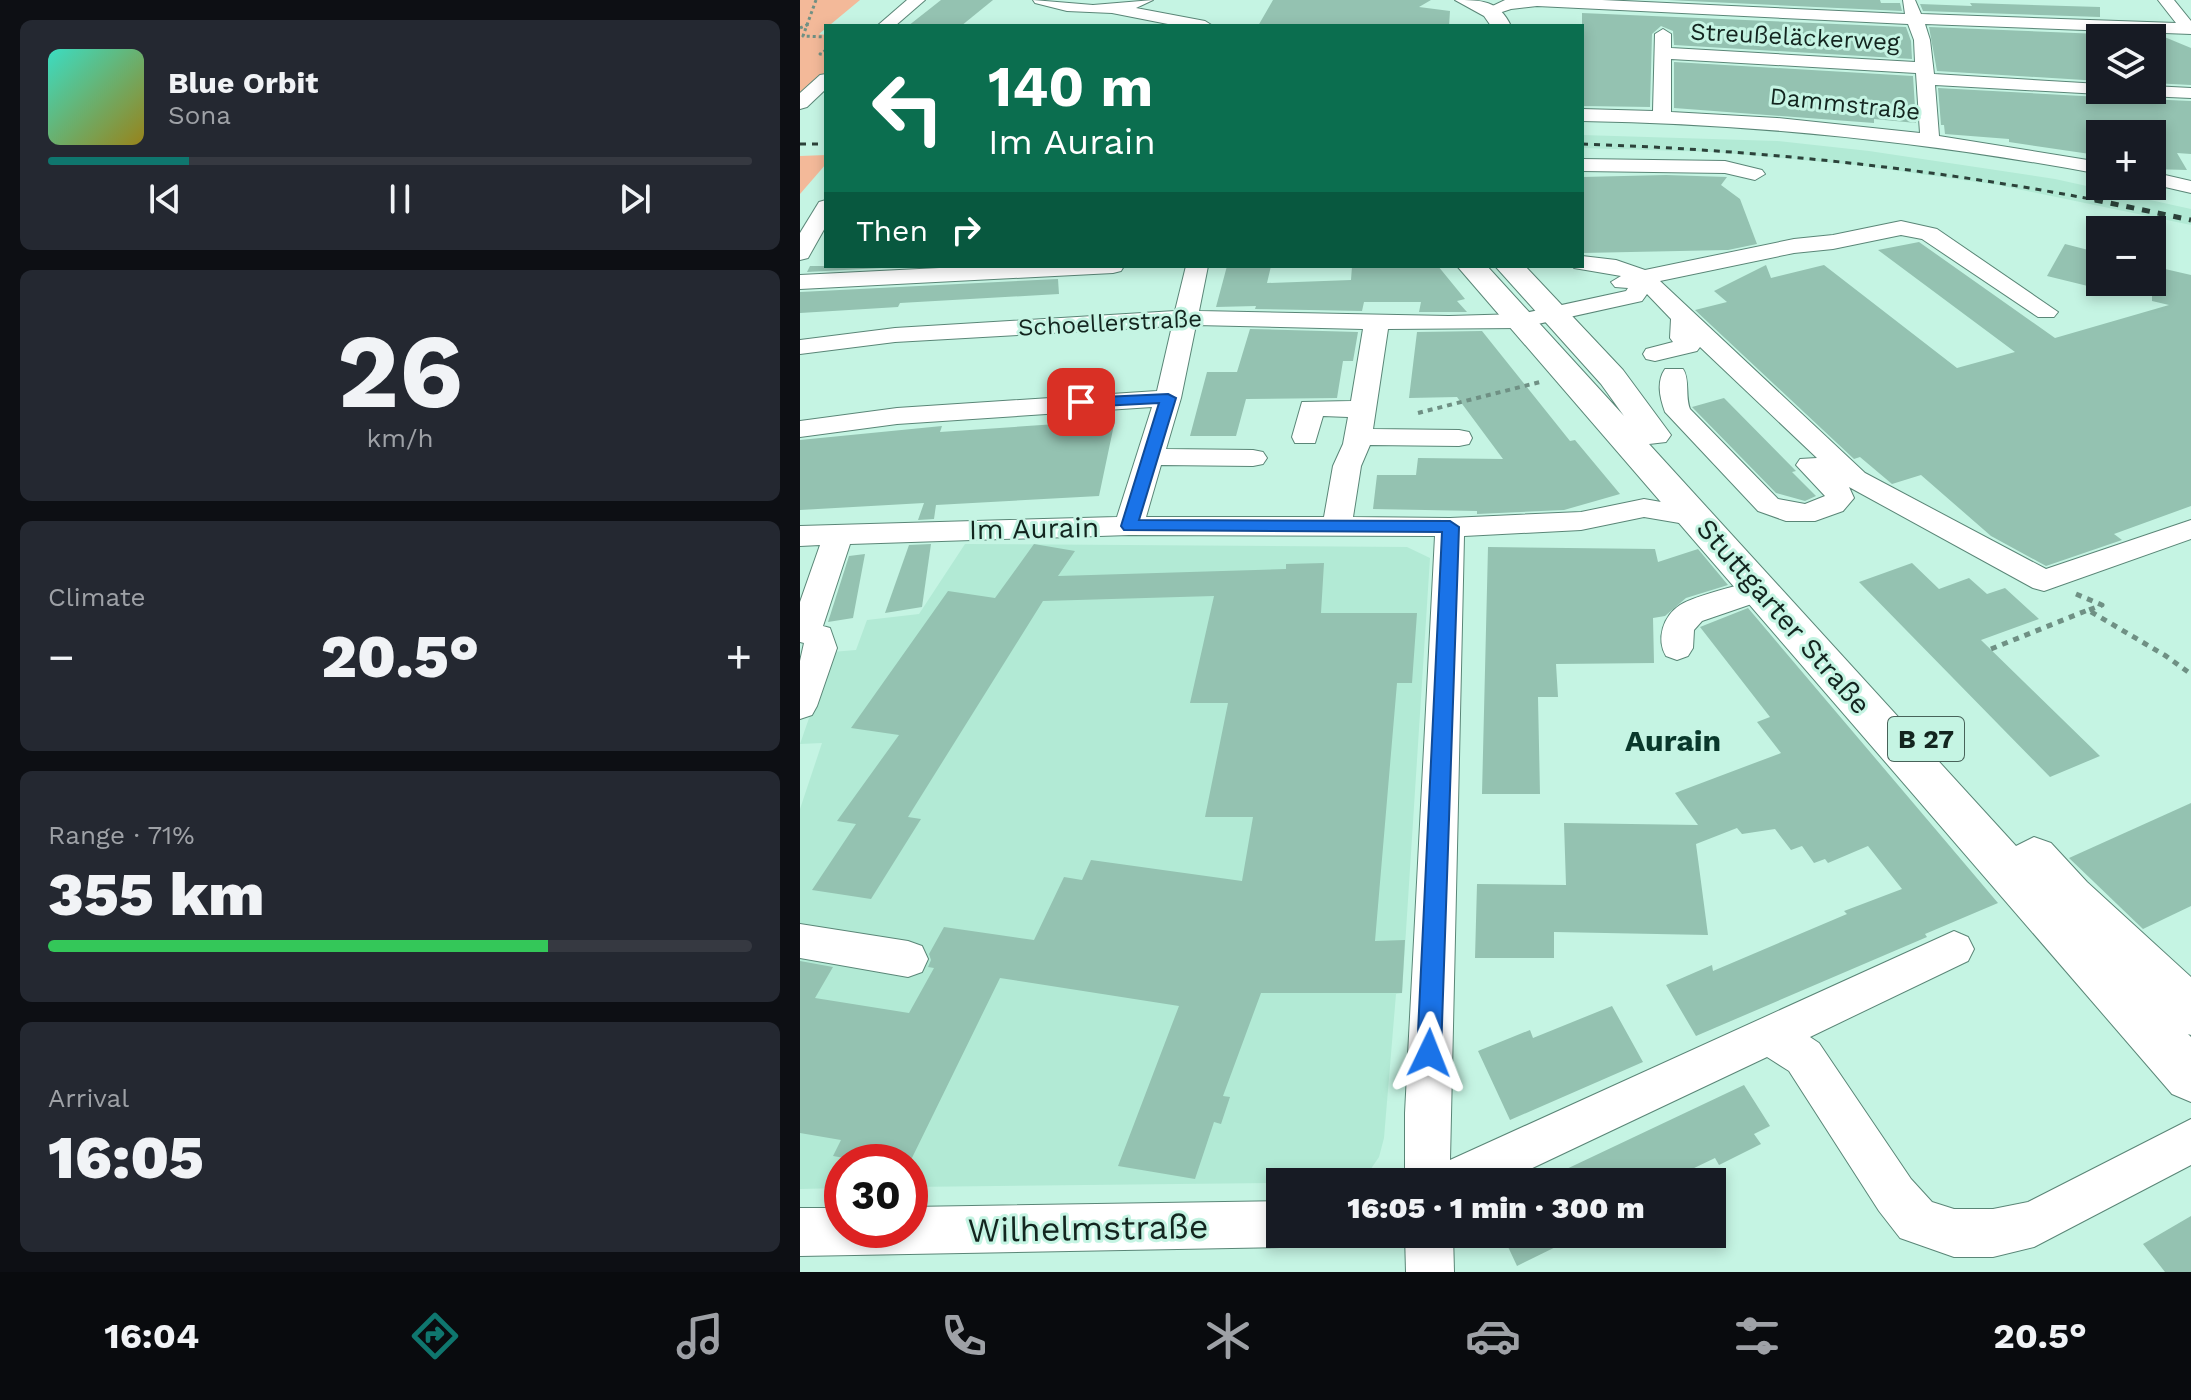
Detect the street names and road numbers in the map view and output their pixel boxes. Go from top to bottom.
street label: Streußeläckerweg [1690,18,1901,56]
street label: Dammstraße [1768,82,1922,126]
street label: Schoellerstraße [1017,304,1203,342]
street label: Im Aurain [969,511,1100,546]
street label: Stuttgarter Straße [1690,512,1877,721]
road number: B 27 [1888,717,1964,761]
street label: Wilhelmstraße [967,1206,1209,1250]

